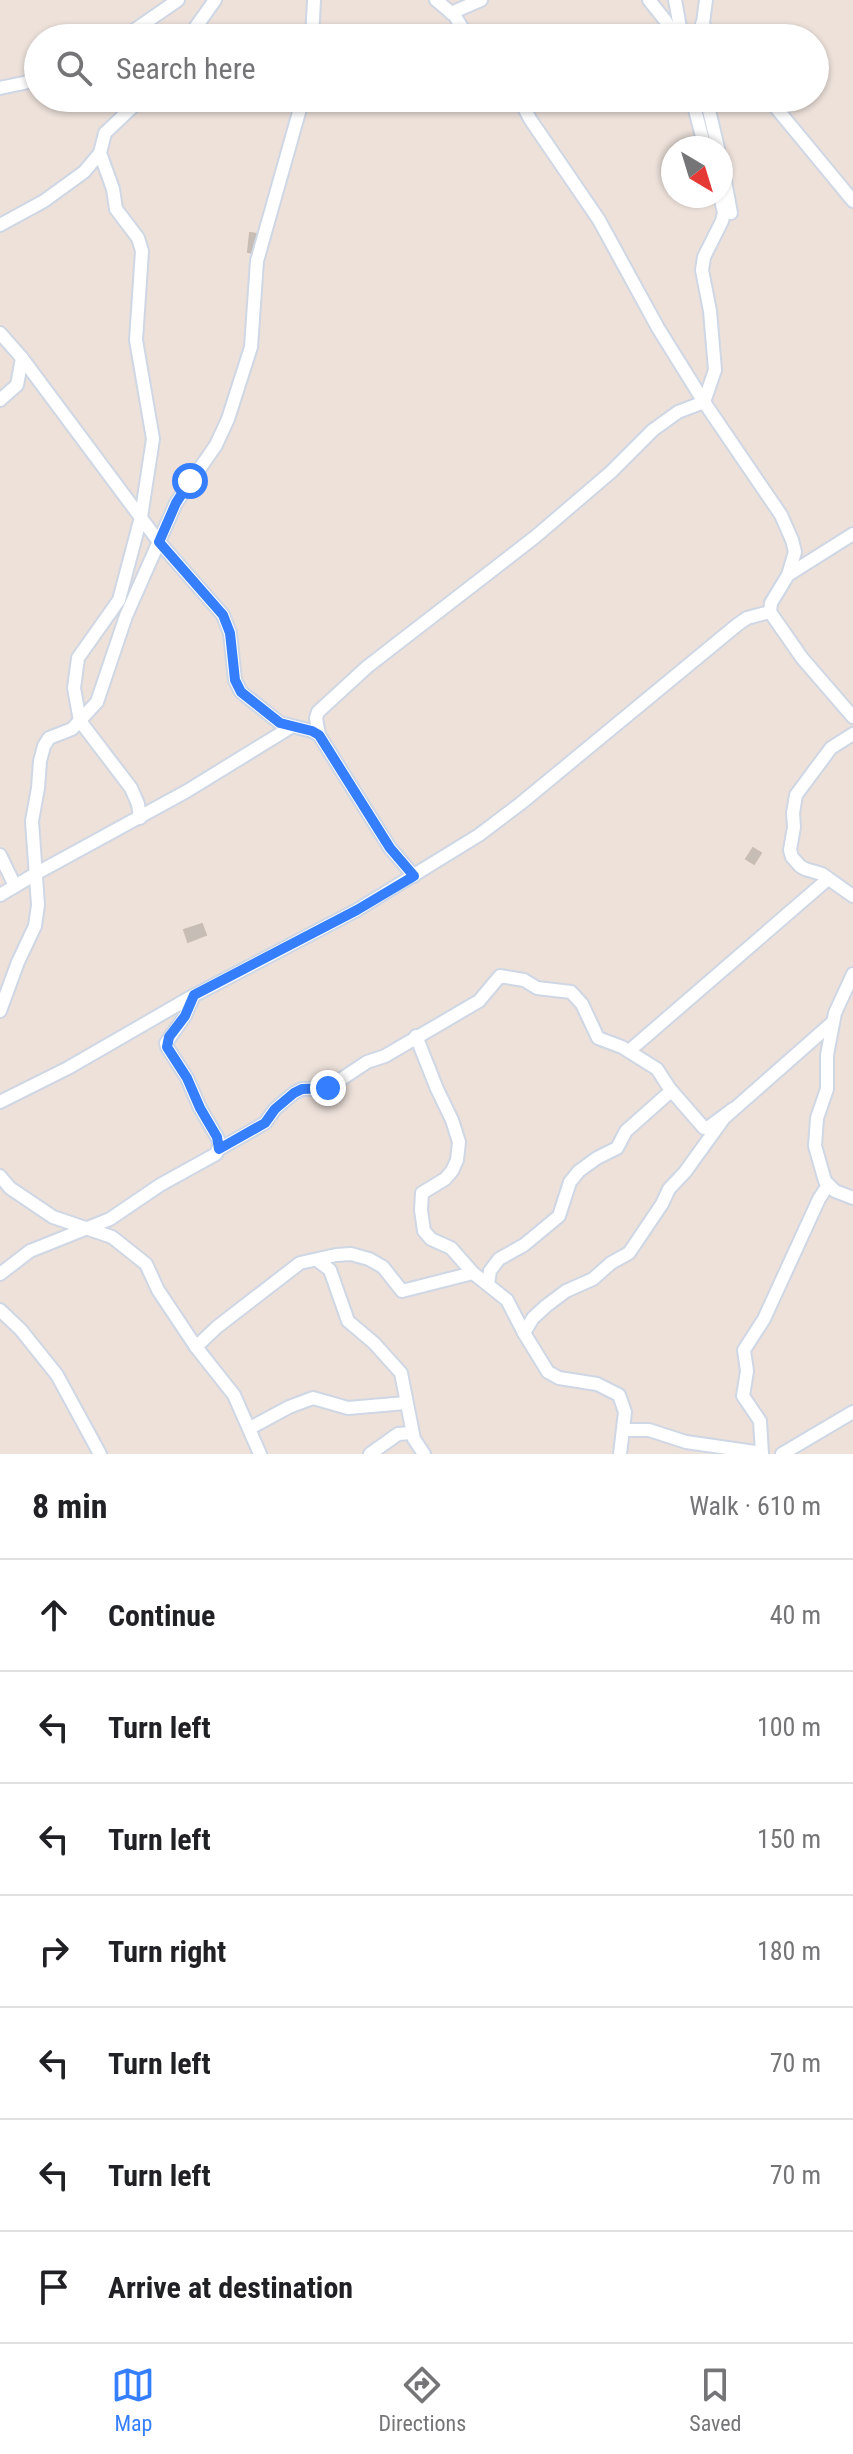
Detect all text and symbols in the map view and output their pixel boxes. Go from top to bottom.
search box [24,24,829,112]
icon: search [52,46,96,90]
text: Search here [116,51,256,86]
north arrow [661,136,733,208]
route start [172,463,208,499]
route end [310,1070,346,1106]
text: 8 min [32,1486,108,1526]
text: Walk · 610 m [689,1491,821,1521]
icon: ahead [32,1593,76,1637]
text: Continue [108,1598,215,1633]
text: 40 m [770,1600,821,1630]
icon: left [32,1705,76,1749]
text: Turn left [108,1710,211,1745]
text: 100 m [757,1712,821,1742]
icon: left [32,1817,76,1861]
text: Turn left [108,1822,211,1857]
text: 150 m [757,1824,821,1854]
icon: right [32,1929,76,1973]
text: Turn right [108,1934,226,1969]
text: 180 m [757,1936,821,1966]
icon: left [32,2041,76,2085]
text: Turn left [108,2046,211,2081]
text: 70 m [770,2048,821,2078]
icon: left [32,2153,76,2197]
text: Turn left [108,2158,211,2193]
text: 70 m [770,2160,821,2190]
icon: arrive [32,2265,76,2309]
text: Arrive at destination [108,2270,353,2305]
tab: Map [111,2363,155,2436]
tab: Directions [378,2363,466,2436]
tab: Saved [689,2363,742,2436]

